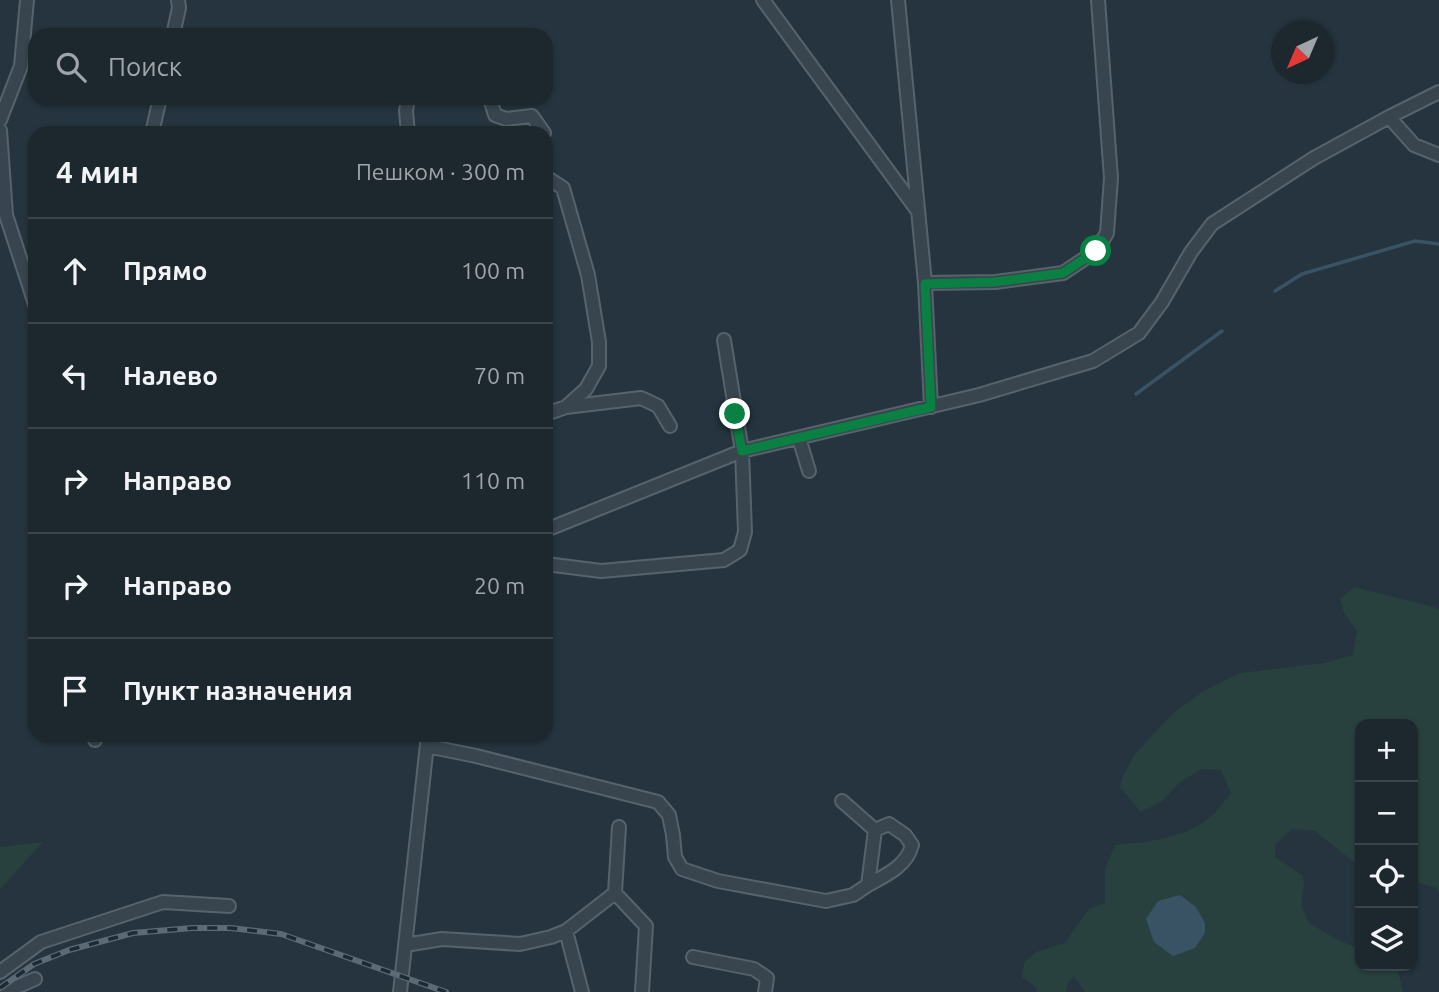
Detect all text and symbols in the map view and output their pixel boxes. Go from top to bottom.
north arrow [1271,21,1334,84]
search box [28,28,553,105]
icon: search [52,48,90,86]
text: Поиск [108,52,182,81]
text: 4 мин [56,155,139,189]
text: Пешком · 300 m [356,159,525,184]
route start [1080,235,1111,266]
icon: ahead [56,252,94,290]
text: Прямо [123,256,207,285]
text: 100 m [461,258,525,283]
icon: left [56,357,94,395]
text: Налево [123,361,218,390]
text: 70 m [474,363,525,388]
route end [719,398,750,429]
icon: right [56,462,94,500]
text: Направо [123,466,232,495]
text: 110 m [461,468,525,493]
icon: right [56,567,94,605]
text: Направо [123,571,232,600]
text: 20 m [474,573,525,598]
icon: arrive [56,672,94,710]
text: Пункт назначения [123,676,353,705]
map controls [1355,719,1418,971]
button: + [1355,719,1418,782]
button: − [1355,782,1418,845]
button: locate [1355,845,1418,908]
button: layers [1355,908,1418,971]

